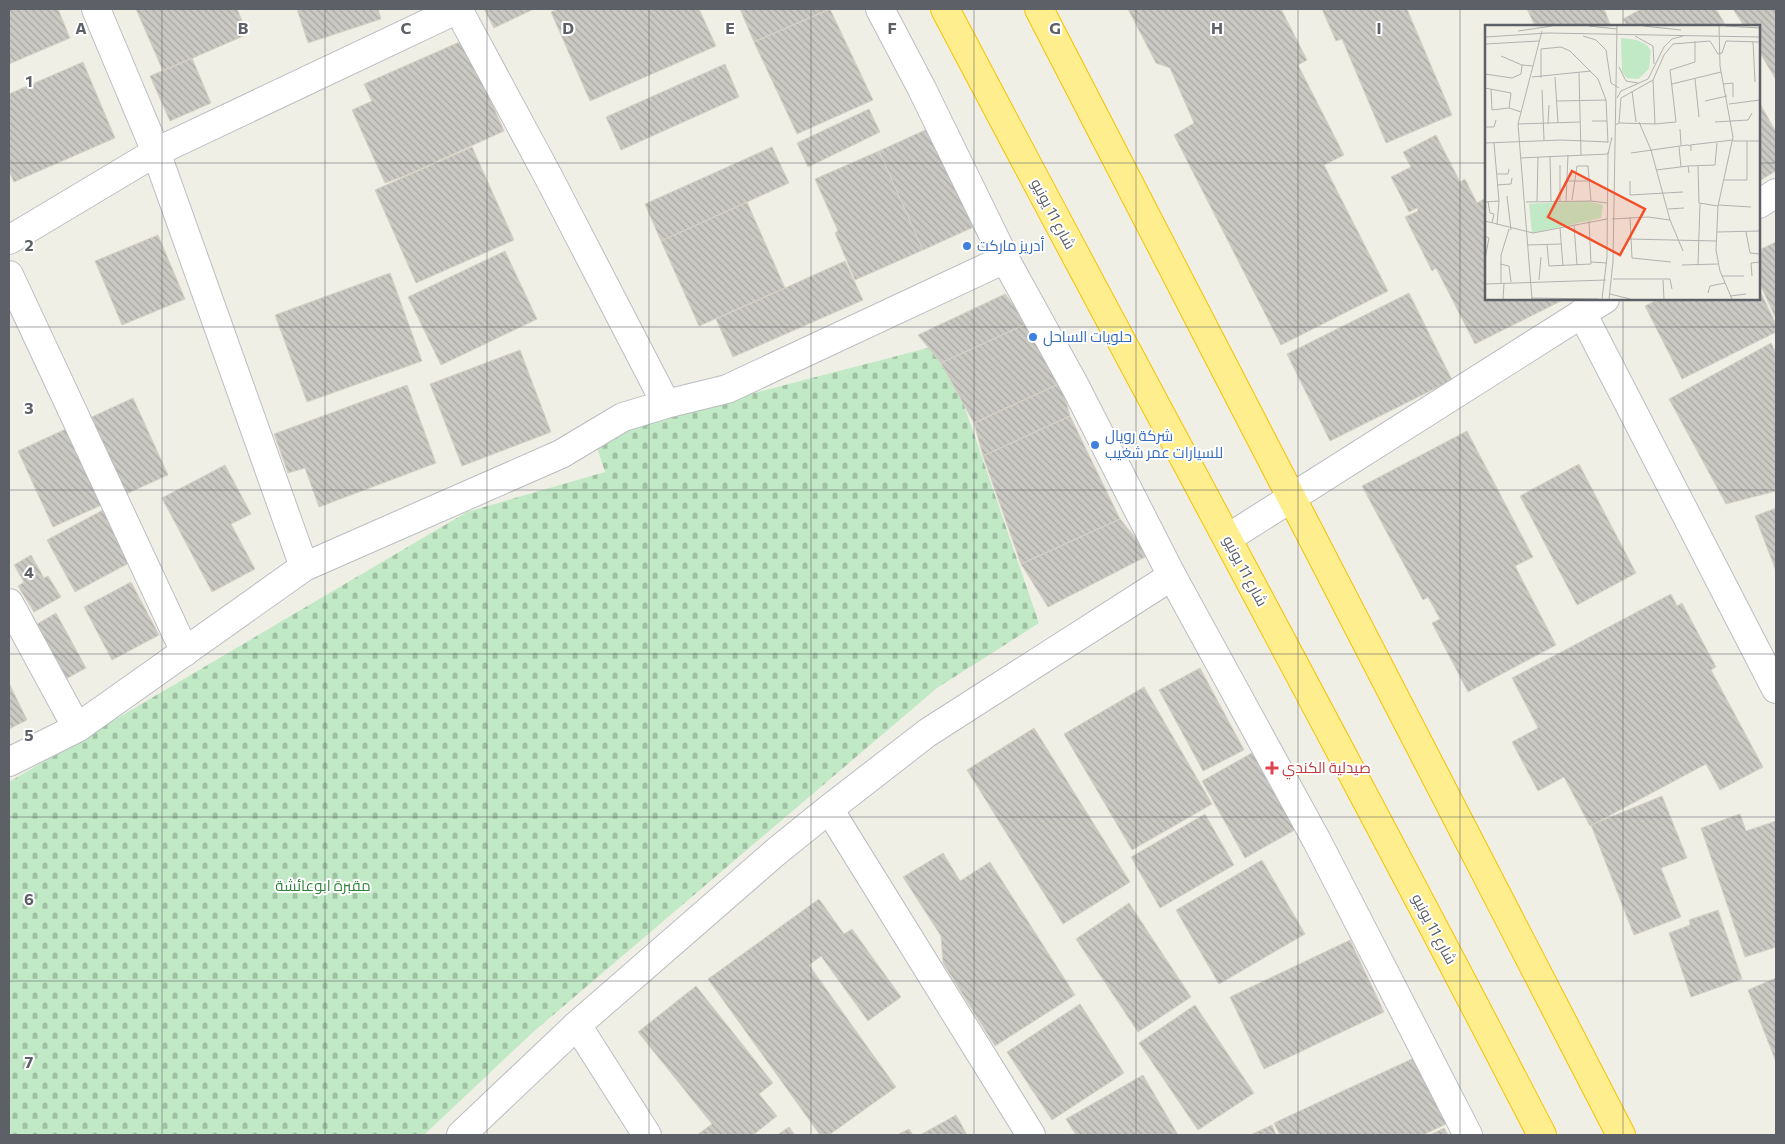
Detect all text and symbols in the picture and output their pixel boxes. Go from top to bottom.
text: A [75,18,87,37]
text: B [238,18,249,37]
text: C [401,18,412,37]
text: D [562,18,574,37]
text: E [725,18,735,37]
text: F [887,18,897,37]
text: G [1049,18,1061,37]
text: H [1211,18,1223,37]
text: I [1376,18,1382,37]
inset map [1485,25,1760,300]
text: 1 [25,71,33,90]
street label: شارع 11 يونيو [1025,175,1080,253]
text: 2 [24,235,34,254]
place label: أدريز ماركت [977,236,1044,255]
marker: أدريز ماركت [961,240,973,252]
place label: حلويات الساحل [1043,327,1132,347]
marker: حلويات الساحل [1027,331,1039,343]
text: 3 [24,398,34,417]
place label: شركة رويال للسيارات عمر شغيب [1105,426,1223,462]
marker: شركة رويال للسيارات عمر شغيب [1089,439,1101,451]
street label: شارع 11 يونيو [1217,532,1272,610]
text: 4 [24,562,34,581]
text: 5 [24,725,34,744]
place label: صيدلية الكندي [1282,758,1371,780]
marker: صيدلية الكندي [1266,762,1278,774]
park label: مقبرة ابوعائشة [275,876,371,895]
text: 6 [24,889,34,908]
street label: شارع 11 يونيو [1406,890,1461,968]
text: 7 [25,1052,34,1071]

